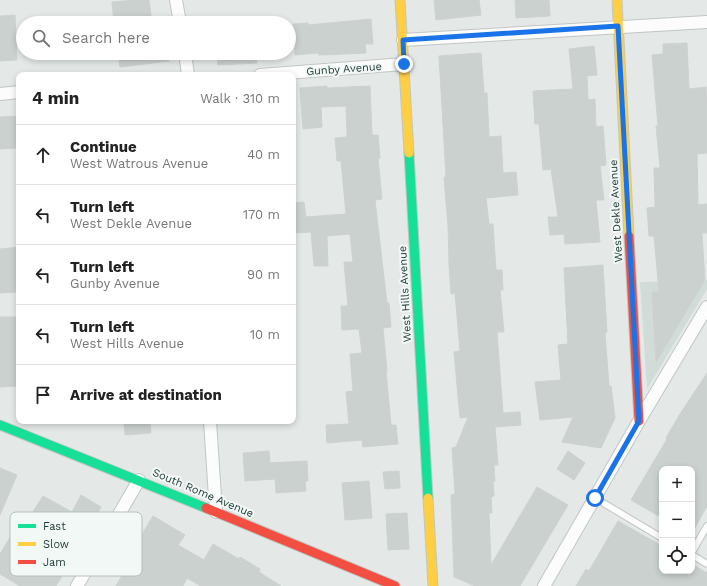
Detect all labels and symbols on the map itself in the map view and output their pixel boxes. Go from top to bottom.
route end [395,55,413,73]
street label: Gunby Avenue [306,60,382,78]
street label: West Dekle Avenue [607,159,625,263]
street label: West Hills Avenue [396,245,414,343]
street label: South Rome Avenue [151,466,255,520]
route start [586,489,604,507]
legend [10,512,142,576]
text: Fast [43,520,66,533]
text: Slow [43,538,69,551]
text: Jam [43,556,66,569]

